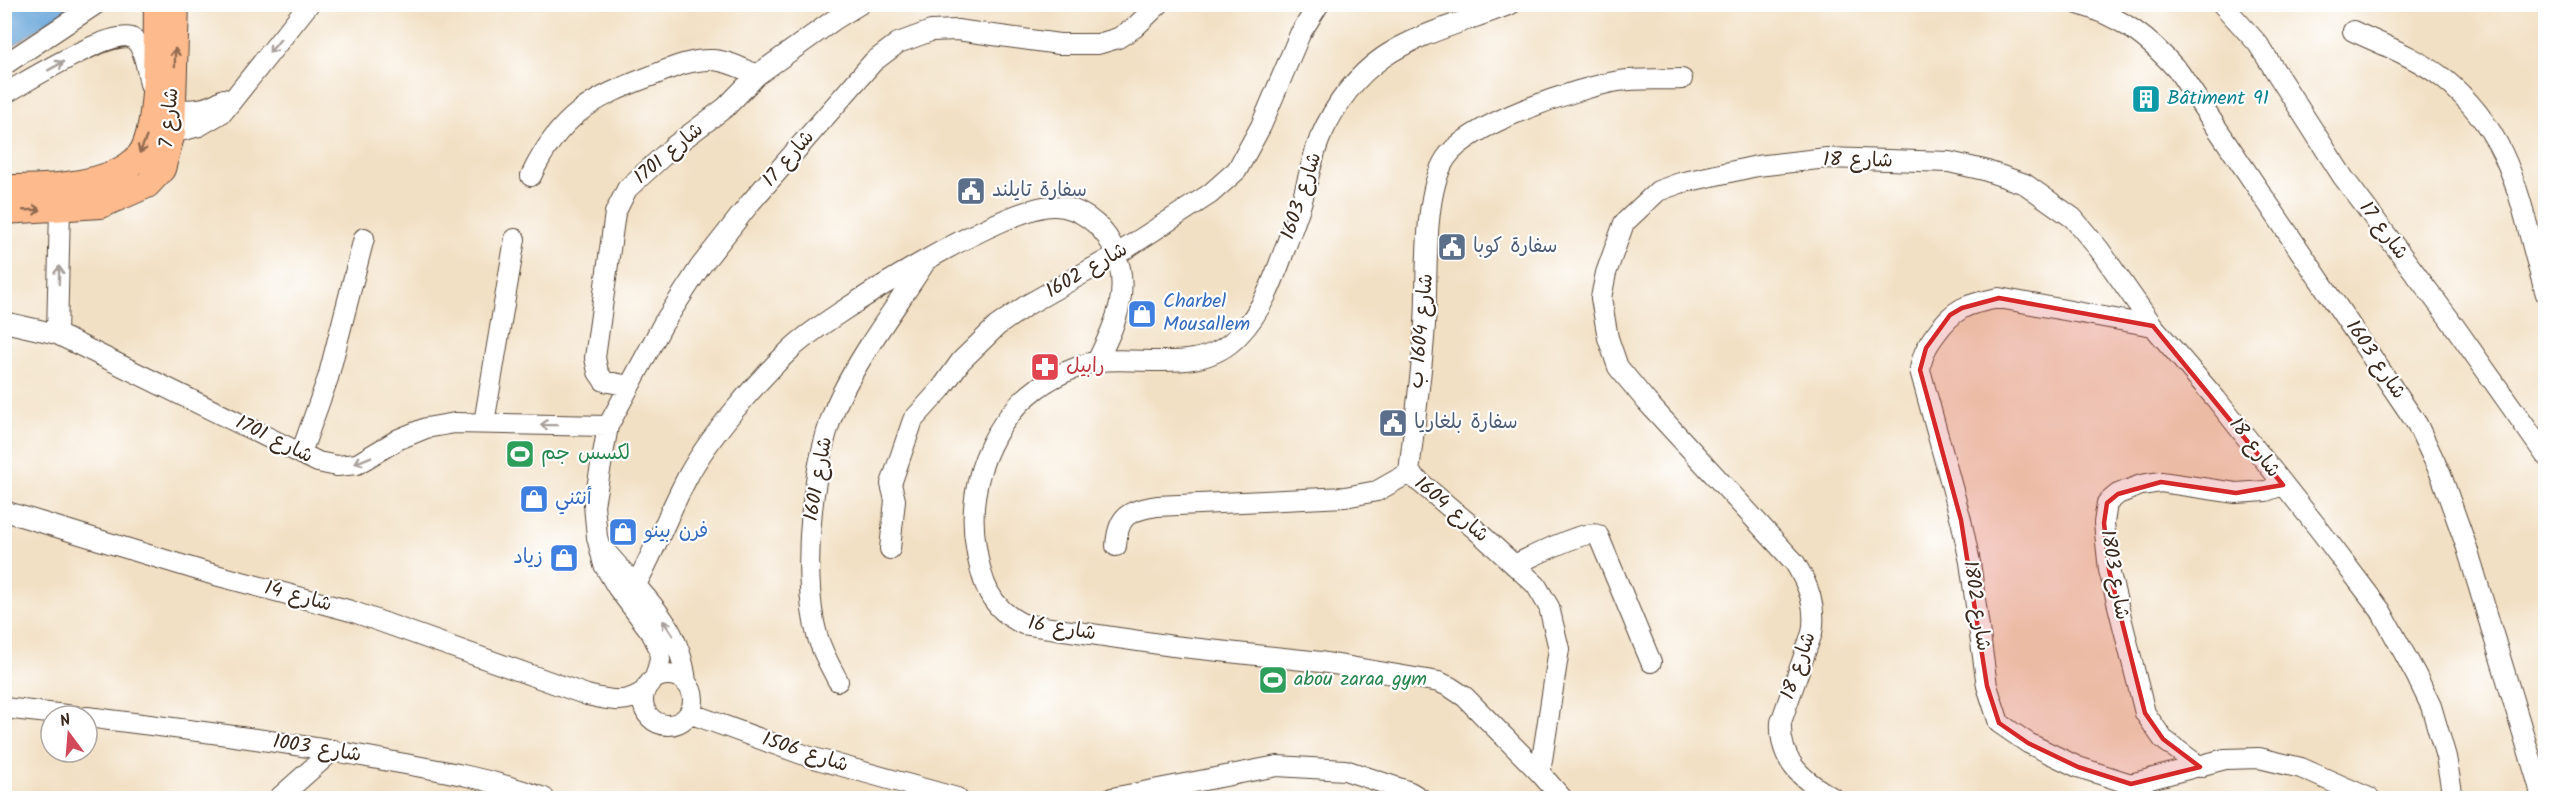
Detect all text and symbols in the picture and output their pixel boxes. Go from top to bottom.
one-way arrow [269,38,282,54]
one-way arrow [169,48,180,68]
one-way arrow [47,60,64,72]
building icon: Bâtiment 91 [2130,83,2162,115]
place label: Bâtiment 91 [2167,83,2269,115]
street label: شارع 7 [151,86,189,150]
street label: شارع 1701 [627,115,711,193]
street label: شارع 17 [755,123,823,195]
one-way arrow [137,136,149,154]
street label: شارع 18 [1823,144,1893,178]
street label: شارع 1603 [1273,148,1331,244]
public building icon: سفارة تايلند [955,175,987,207]
place label: سفارة تايلند [992,175,1087,207]
street label: شارع 17 [2350,195,2416,267]
one-way arrow [22,204,42,216]
public building icon: سفارة كوبا [1436,231,1468,263]
place label: سفارة كوبا [1473,231,1558,263]
street label: شارع 1602 [1040,235,1134,307]
one-way arrow [53,266,65,286]
street label: شارع 1604 ب [1401,272,1443,390]
place label: Charbel Mousallem [1163,286,1250,341]
shop icon: Charbel Mousallem [1126,298,1158,330]
street label: شارع 1603 [2337,314,2413,406]
pharmacy icon: رابيل [1029,351,1061,383]
place label: رابيل [1066,351,1105,383]
street label: شارع 1701 [230,407,318,473]
public building icon: سفارة بلغاريا [1377,407,1409,439]
place label: سفارة بلغاريا [1414,407,1518,439]
street label: شارع 18 [2220,411,2288,485]
one-way arrow [540,419,560,430]
street label: شارع 1601 [796,434,842,524]
sports icon: لكسس جم [504,438,536,470]
place label: لكسس جم [541,438,630,470]
one-way arrow [354,455,373,466]
street label: شارع 1604 [1406,469,1496,551]
shop icon: أنثني [518,483,550,515]
place label: أنثني [555,483,592,515]
shop icon: فرن بينو [607,516,639,548]
place label: فرن بينو [643,516,708,548]
street label: شارع 1803 [2090,527,2138,623]
place label: زياد [513,542,543,574]
shop icon: زياد [548,542,580,574]
street label: شارع 1802 [1953,558,1999,654]
street label: شارع 14 [261,573,335,621]
street label: شارع 16 [1026,608,1098,650]
one-way arrow [662,620,674,636]
street label: شارع 18 [1773,628,1825,704]
sports icon: abou zaraa gym [1257,664,1289,696]
place label: abou zaraa gym [1294,664,1427,696]
north arrow [39,704,99,764]
text: N [57,708,74,734]
street label: شارع 1506 [758,724,852,782]
street label: شارع 1003 [271,726,363,772]

